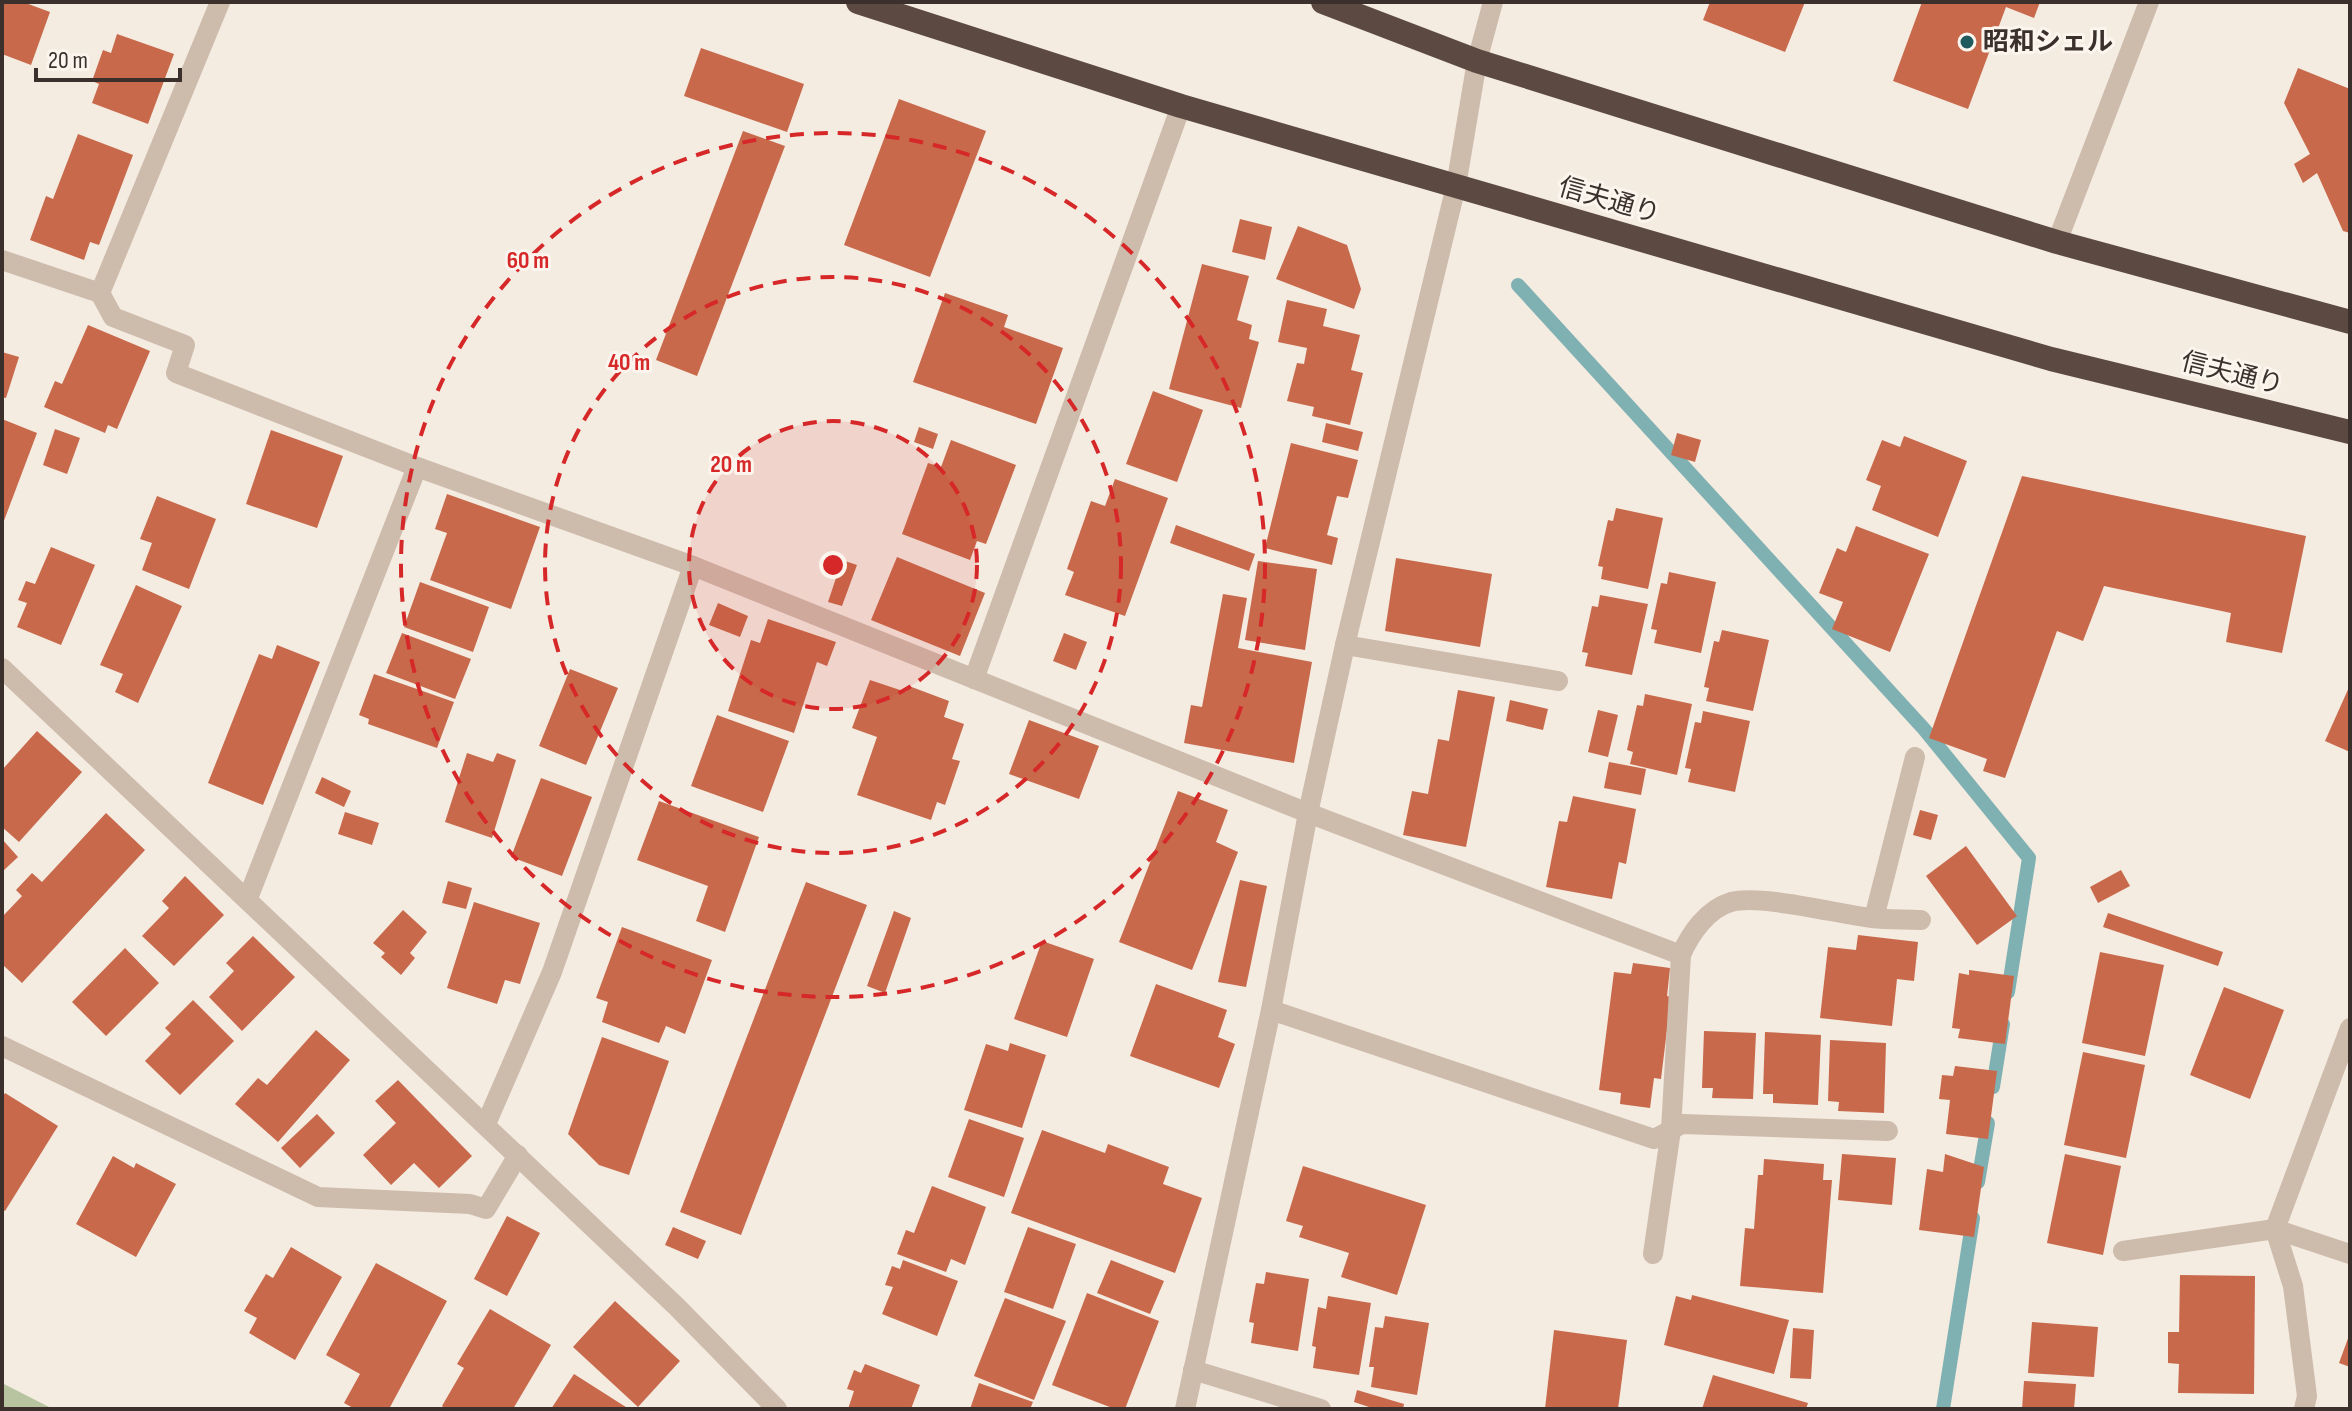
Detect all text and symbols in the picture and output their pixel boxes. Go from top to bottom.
place label: 昭和シェル [1983,27,2113,58]
scale bar [36,32,180,82]
marker: 昭和シェル [1958,33,1976,51]
text: 20 m [48,46,88,75]
street label: 信夫通り [1555,172,1663,230]
text: 60 m [507,246,549,275]
street label: 信夫通り [2178,346,2286,402]
text: 40 m [608,348,650,377]
text: 20 m [710,450,752,479]
centre of rings [819,551,847,579]

